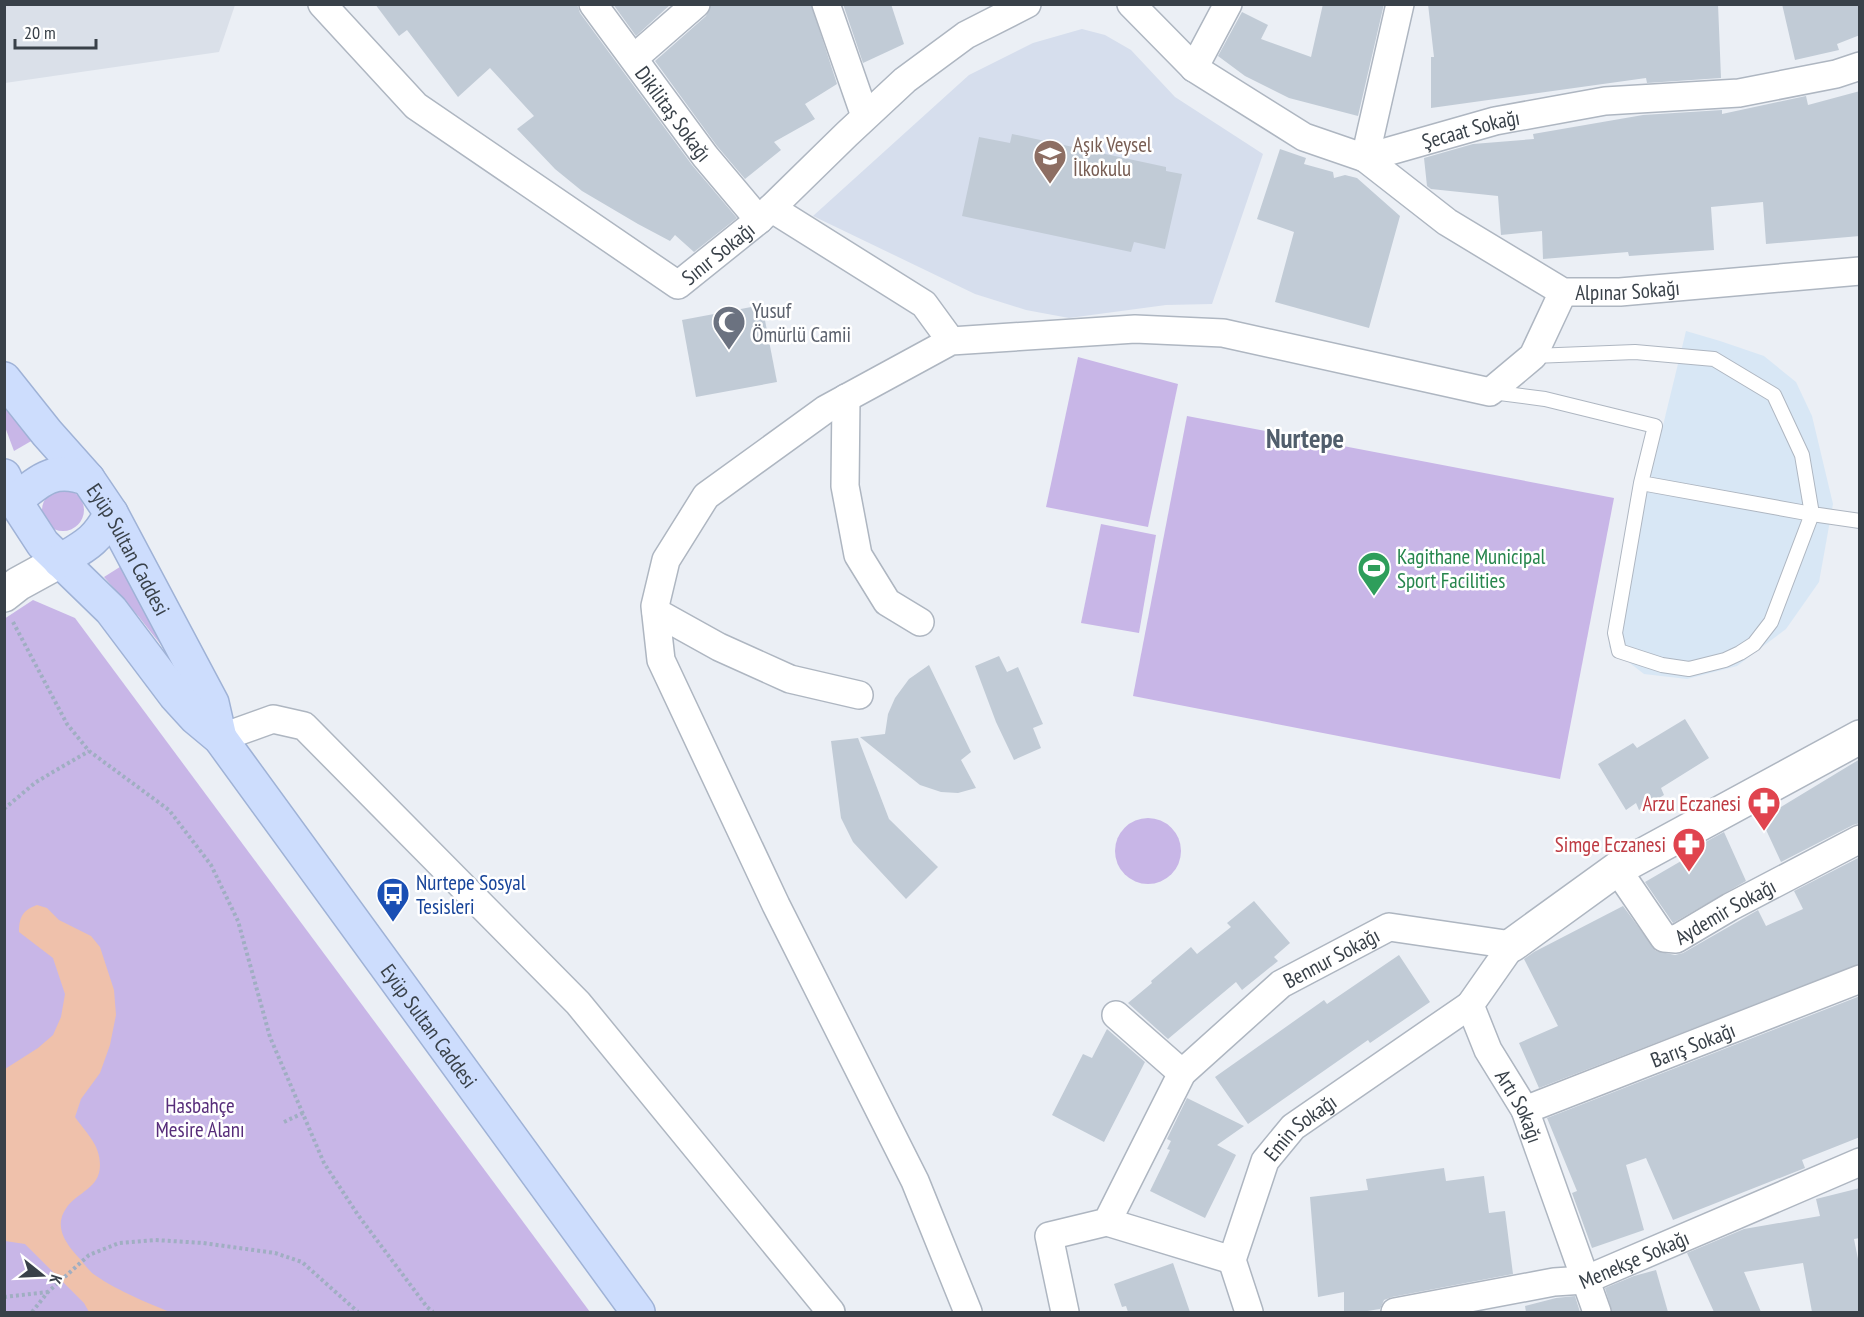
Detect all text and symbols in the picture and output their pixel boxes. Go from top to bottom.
scale bar [15,12,96,50]
text: 20 m [24,21,56,44]
street label: Dikilitaş Sokağı [630,60,717,167]
street label: Şecaat Sokağı [1419,103,1522,155]
place label: Aşık Veysel İlkokulu [1073,131,1152,182]
school or university icon: Aşık Veysel İlkokulu [1032,138,1068,185]
street label: Sınır Sokağı [676,216,760,290]
street label: Alpınar Sokağı [1575,273,1681,306]
place label: Yusuf Ömürlü Camii [752,297,851,348]
mosque icon: Yusuf Ömürlü Camii [711,304,747,351]
district label: Nurtepe [1266,421,1344,455]
street label: Eyüp Sultan Caddesi [81,478,176,620]
place label: Kagithane Municipal Sport Facilities [1397,543,1546,594]
sports icon: Kagithane Municipal Sport Facilities [1356,550,1392,597]
pharmacy icon: Arzu Eczanesi [1746,785,1782,832]
place label: Arzu Eczanesi [1642,790,1741,817]
pharmacy icon: Simge Eczanesi [1671,826,1707,873]
place label: Simge Eczanesi [1555,831,1666,858]
place label: Nurtepe Sosyal Tesisleri [416,869,526,920]
street label: Aydemir Sokağı [1670,872,1780,950]
bus stop icon: Nurtepe Sosyal Tesisleri [375,876,411,923]
street label: Bennur Sokağı [1279,921,1384,994]
street label: Eyüp Sultan Caddesi [375,958,484,1093]
street label: Barış Sokağı [1647,1016,1739,1073]
street label: Artı Sokağı [1490,1064,1549,1146]
street label: Emin Sokağı [1257,1088,1341,1166]
park label: Hasbahçe Mesire Alanı [155,1092,245,1143]
street label: Menekşe Sokağı [1575,1224,1693,1294]
north arrow [12,1245,72,1305]
text: K [45,1273,67,1287]

